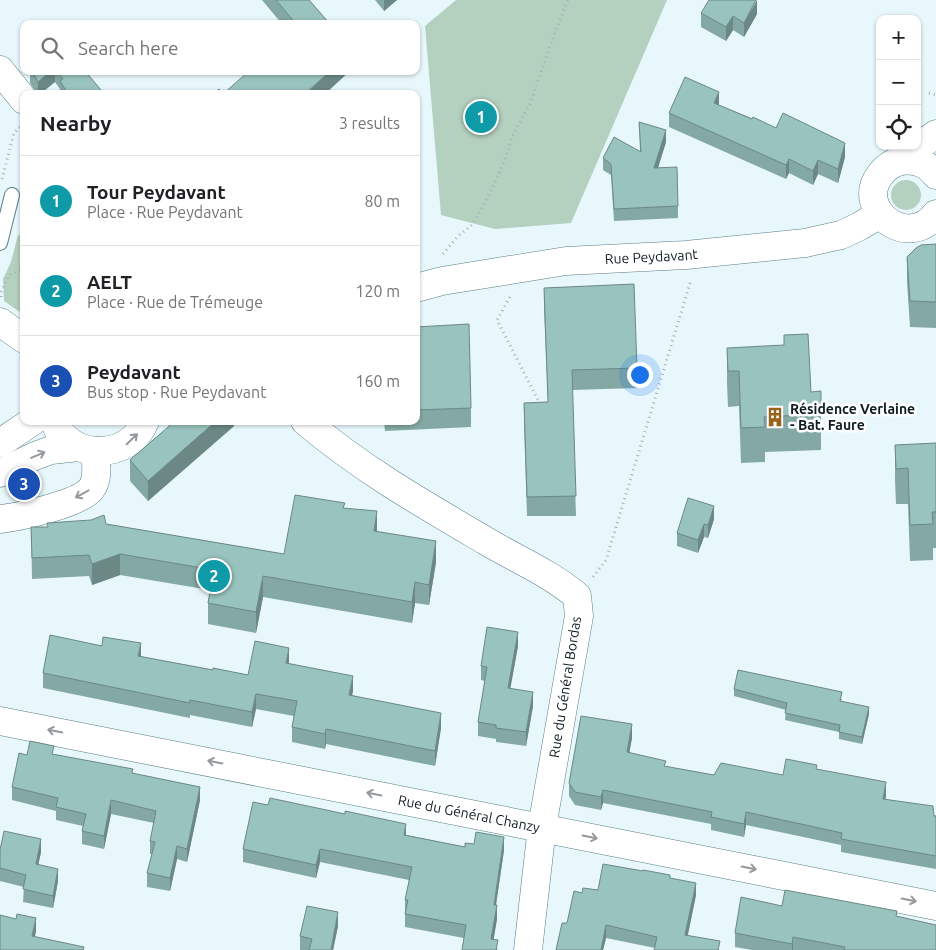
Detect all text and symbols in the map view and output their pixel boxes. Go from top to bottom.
map controls [876,15,921,150]
button: + [876,15,921,60]
search box [20,20,420,75]
icon: search [38,34,66,62]
text: Search here [78,37,178,59]
button: − [876,60,921,105]
pin: 1 [465,98,497,136]
button: locate [876,105,921,150]
text: Nearby [40,111,111,135]
text: 3 results [339,114,400,132]
text: Tour Peydavant [87,181,226,203]
text: 1 [51,192,61,210]
text: 80 m [364,192,400,210]
text: Place · Rue Peydavant [87,203,243,221]
street label: Rue Peydavant [604,246,699,267]
text: AELT [87,271,132,293]
text: 2 [51,282,61,300]
text: 120 m [355,282,400,300]
text: Place · Rue de Trémeuge [87,293,263,311]
text: Peydavant [87,361,181,383]
your location [627,362,653,388]
text: 3 [51,372,61,390]
text: 160 m [355,372,400,390]
text: Bus stop · Rue Peydavant [87,383,266,401]
place label: Résidence Verlaine - Bat. Faure [790,401,915,433]
building icon: Résidence Verlaine - Bat. Faure [764,406,786,428]
one-way arrow [126,433,138,445]
one-way arrow [30,450,45,460]
pin: 3 [8,465,40,503]
one-way arrow [76,490,90,500]
pin: 2 [198,557,230,595]
street label: Rue du Général Bordas [546,615,584,759]
one-way arrow [48,726,64,736]
one-way arrow [207,757,223,767]
one-way arrow [366,788,382,798]
street label: Rue du Général Chanzy [397,792,541,836]
one-way arrow [581,832,597,842]
one-way arrow [741,864,757,874]
one-way arrow [900,896,916,905]

